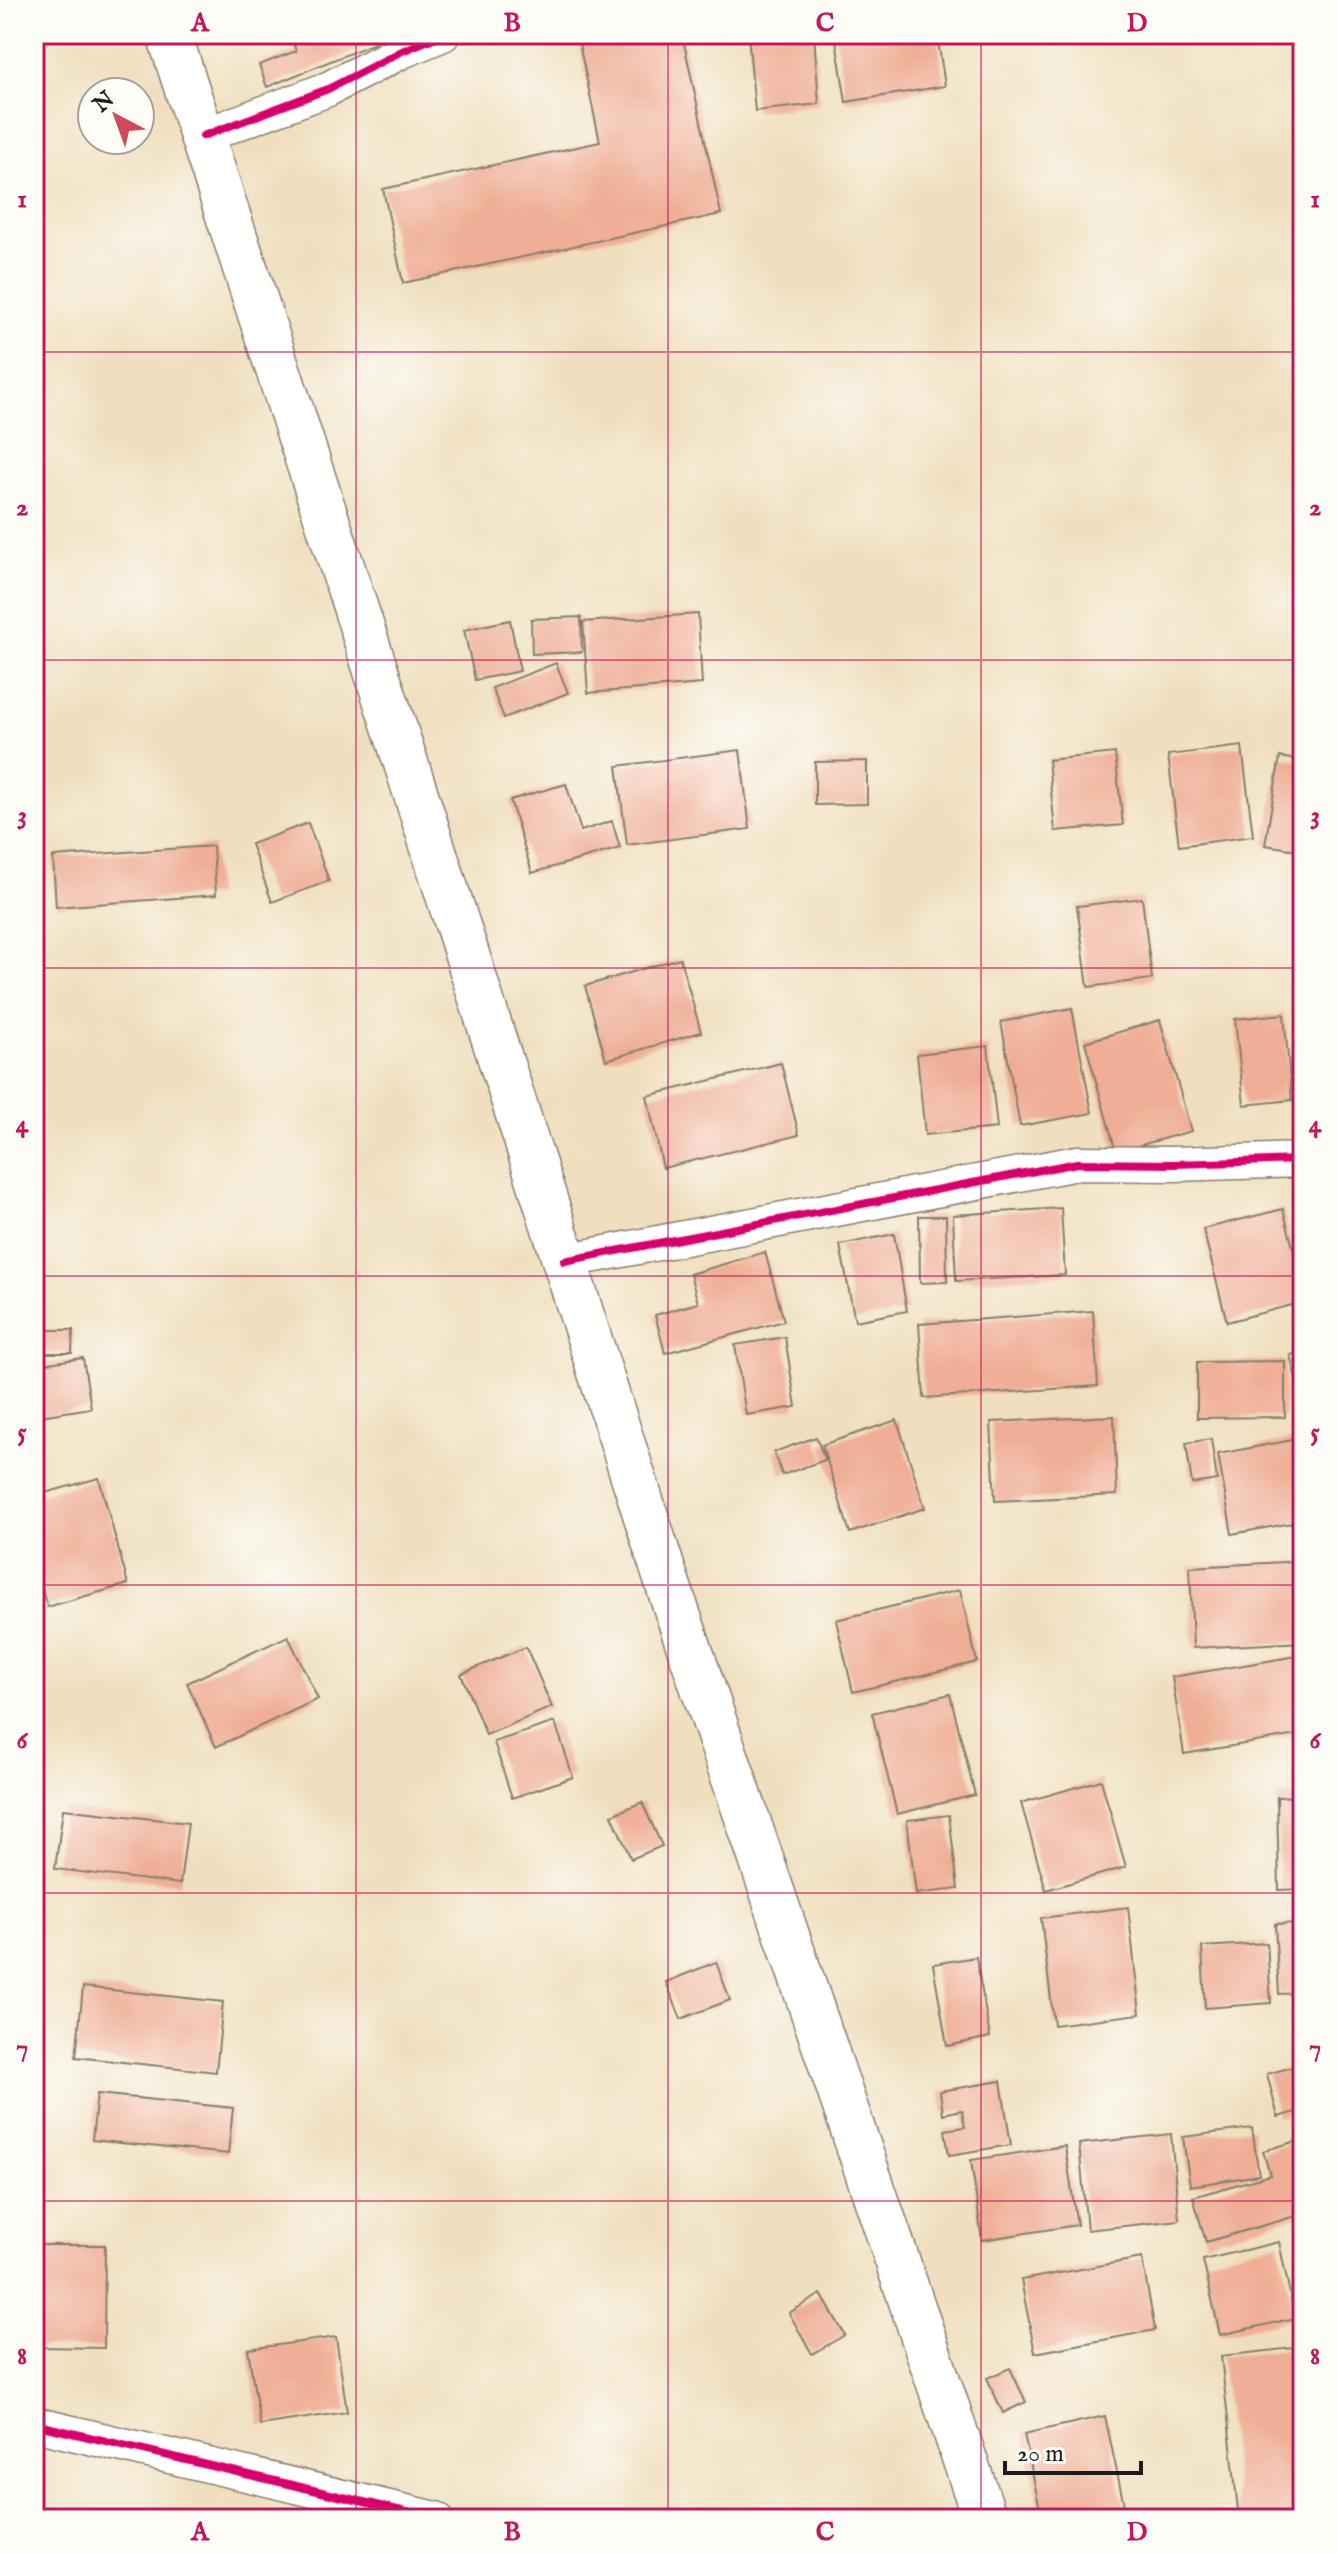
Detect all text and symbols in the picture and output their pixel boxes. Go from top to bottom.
text: A [190,7,210,40]
text: B [503,7,521,40]
text: C [816,7,835,40]
text: D [1127,7,1148,40]
north arrow [76,76,156,156]
text: N [87,86,121,120]
text: 1 [17,183,27,216]
text: 1 [1310,183,1320,216]
text: 2 [16,491,28,524]
text: 2 [1309,491,1321,524]
text: 3 [17,799,27,832]
text: 3 [1310,799,1320,832]
text: 4 [16,1108,30,1141]
text: 4 [1309,1108,1323,1141]
text: 5 [17,1416,27,1449]
text: 5 [1310,1416,1320,1449]
text: 6 [17,1724,29,1757]
text: 6 [1310,1724,1322,1757]
text: 7 [16,2032,28,2065]
text: 7 [1309,2032,1321,2065]
text: 8 [17,2340,27,2373]
text: 8 [1310,2340,1320,2373]
scale bar [1005,2425,1141,2475]
text: 20 m [1017,2439,1064,2470]
text: A [190,2516,210,2549]
text: B [503,2516,521,2549]
text: C [816,2516,835,2549]
text: D [1127,2516,1148,2549]

